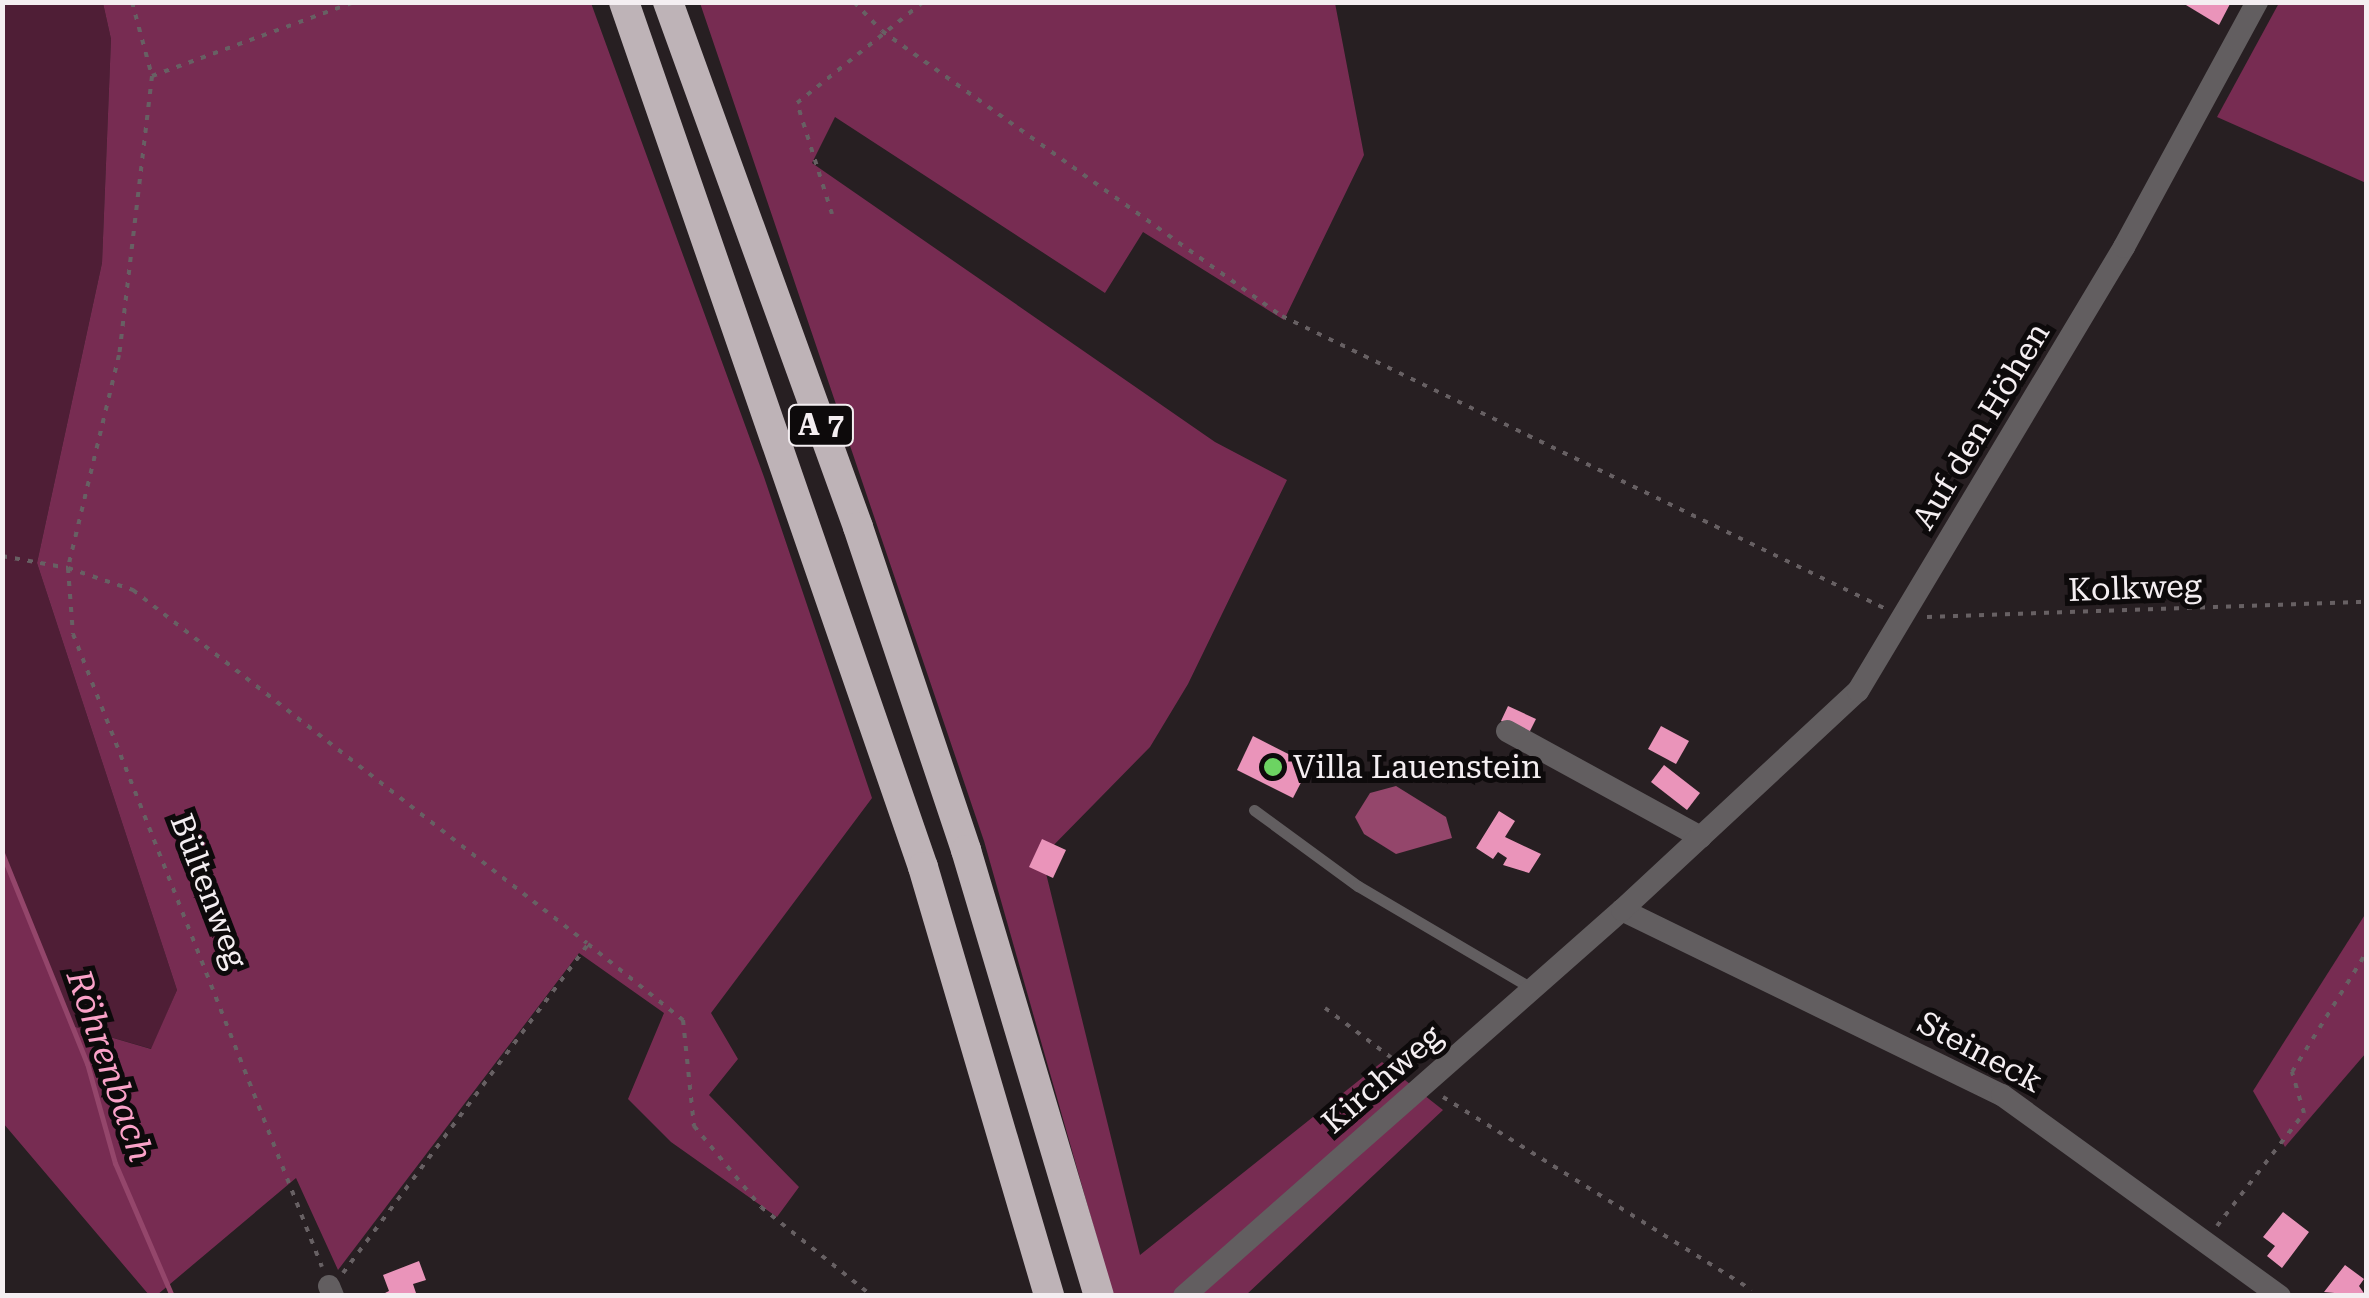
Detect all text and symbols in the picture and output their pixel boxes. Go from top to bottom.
street label: Auf den Höhen [1904,316,2058,536]
road number: A 7 [786,400,856,450]
street label: Kolkweg [2068,566,2202,610]
place label: Villa Lauenstein [1293,748,1542,786]
marker: Villa Lauenstein [1262,756,1284,778]
street label: Bültenweg [162,809,256,973]
water label: Röhrenbach [57,965,161,1167]
street label: Steineck [1911,1003,2049,1101]
street label: Kirchweg [1314,1017,1450,1141]

